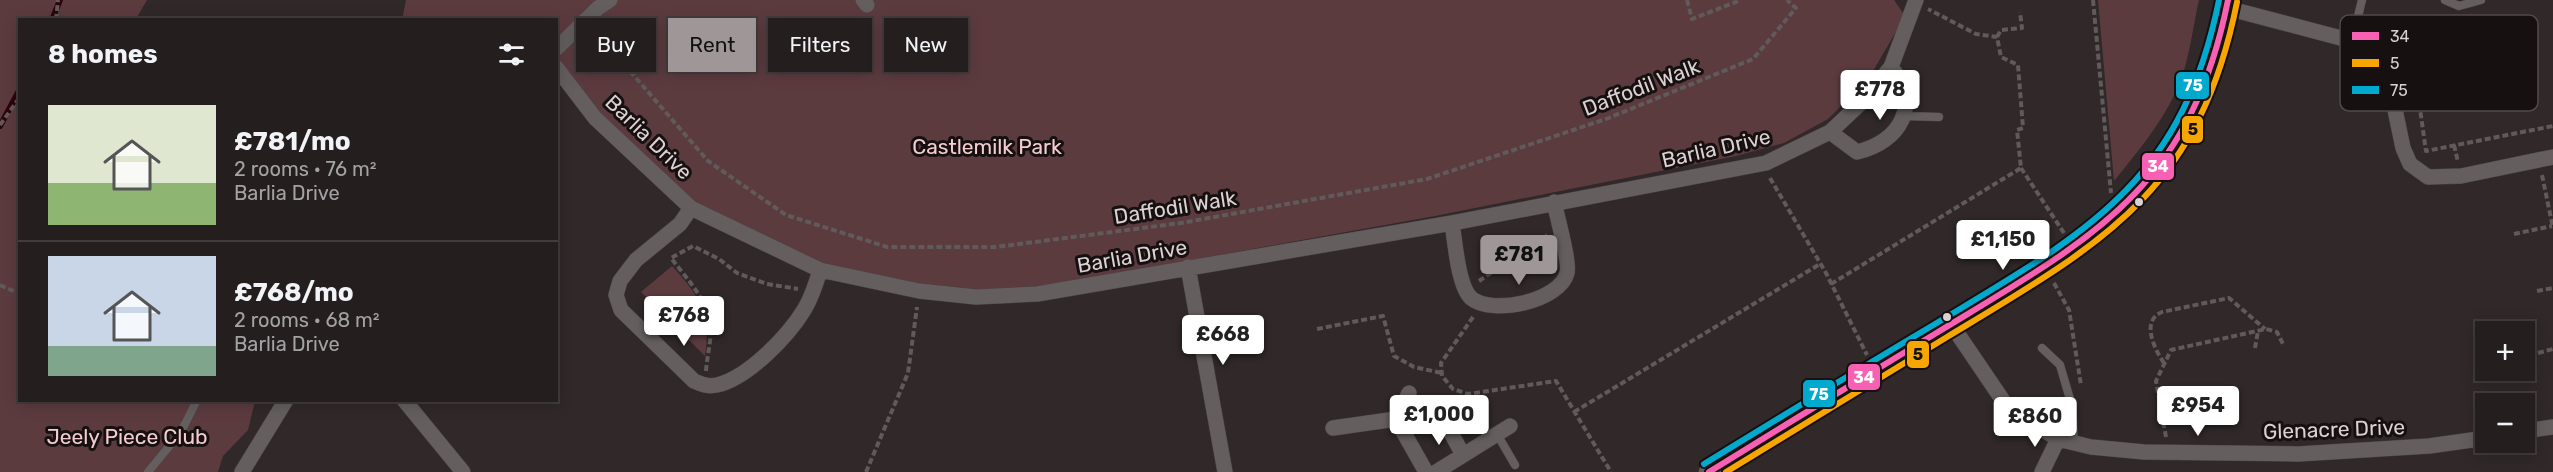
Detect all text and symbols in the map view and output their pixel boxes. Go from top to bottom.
legend [2340,15,2538,111]
chip: Buy [576,18,656,72]
chip: Rent [668,18,756,72]
chip: Filters [768,18,872,72]
chip: New [884,18,968,72]
text: 34 [2390,27,2410,46]
icon: filters [495,38,528,71]
text: 8 homes [48,39,158,70]
street label: Daffodil Walk [1579,53,1703,121]
text: 5 [2390,54,2400,73]
pin: £778 [1844,70,1916,121]
line badge: 75 [2175,71,2210,100]
text: 75 [2183,76,2203,95]
text: £778 [1855,77,1905,101]
text: 75 [2390,81,2408,100]
street label: Barlia Drive [600,89,698,185]
line badge: 5 [2181,115,2204,144]
text: 5 [2188,120,2198,139]
street label: Barlia Drive [1659,123,1773,173]
text: £781/mo [234,126,351,157]
icon: home [96,129,168,201]
park label: Castlemilk Park [912,134,1062,159]
line badge: 34 [2141,152,2175,181]
text: 2 rooms · 76 m² [234,157,377,181]
text: 34 [2147,157,2169,176]
text: Barlia Drive [234,181,340,205]
street label: Daffodil Walk [1112,185,1238,229]
unlabelled marker [2133,196,2145,208]
pin: £1,150 [1954,220,2052,271]
text: £1,150 [1970,227,2036,251]
street label: Barlia Drive [1075,234,1189,278]
pin: £781 [1483,235,1555,286]
text: £781 [1494,242,1544,266]
text: £768/mo [234,277,354,308]
icon: home [96,280,168,352]
pin: £768 [648,296,720,347]
text: £768 [658,303,710,327]
text: 2 rooms · 68 m² [234,308,380,332]
unlabelled marker [1941,311,1953,323]
pin: £668 [1187,315,1259,366]
map controls [2475,321,2535,453]
button: + [2475,321,2535,381]
text: £668 [1196,322,1250,346]
text: Barlia Drive [234,332,340,356]
line badge: 5 [1906,340,1930,369]
text: 5 [1913,345,1923,364]
line badge: 34 [1847,363,1881,391]
text: 34 [1853,368,1875,387]
line badge: 75 [1802,379,1836,408]
text: 75 [1809,385,1829,404]
pin: £954 [2162,386,2234,437]
text: £954 [2171,393,2225,417]
button: − [2475,393,2535,453]
pin: £1,000 [1390,395,1488,446]
pin: £860 [1999,397,2071,448]
text: £1,000 [1404,402,1474,426]
text: £860 [2008,404,2062,428]
street label: Glenacre Drive [2262,414,2406,444]
park label: Jeely Piece Club [46,424,208,449]

